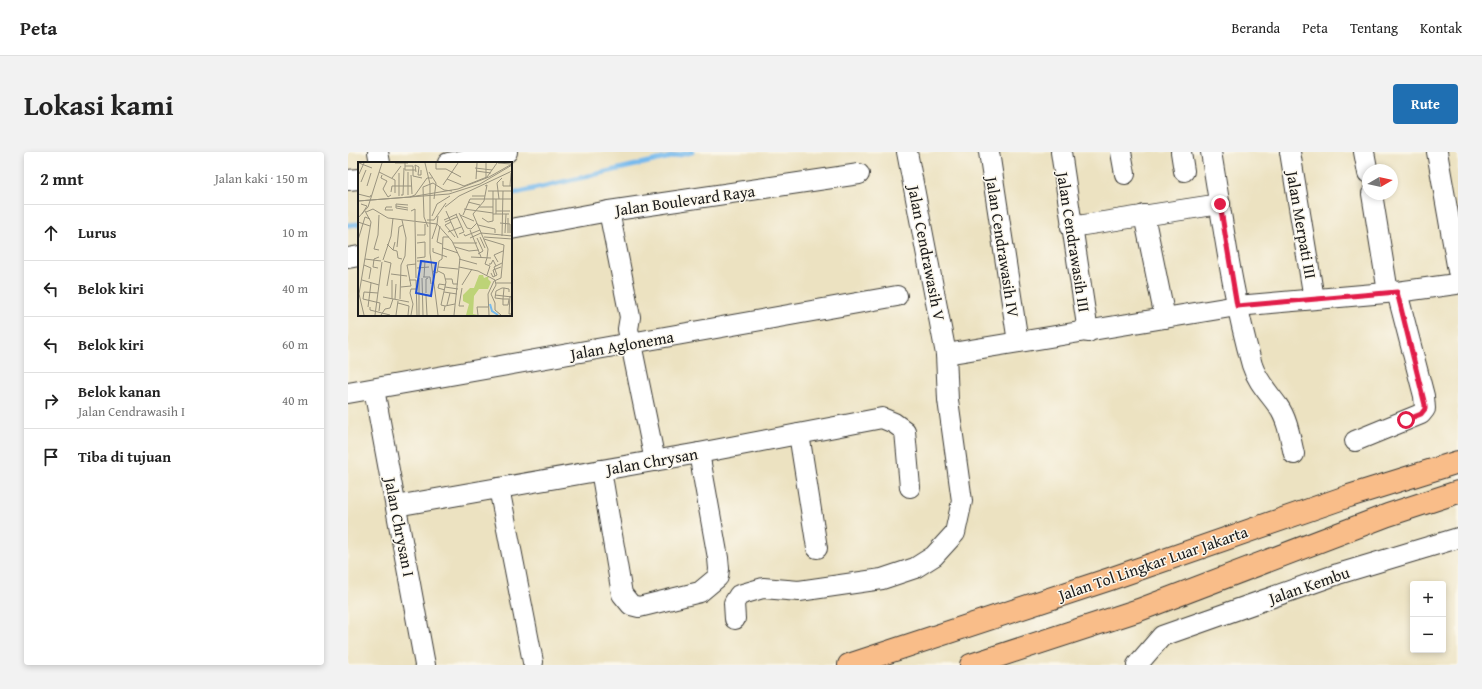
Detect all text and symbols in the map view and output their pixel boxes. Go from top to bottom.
text: Peta [20,14,57,42]
text: Beranda [1232,18,1280,38]
text: Peta [1302,18,1328,38]
text: Tentang [1350,18,1398,38]
text: Kontak [1420,18,1462,38]
text: Lokasi kami [24,84,174,125]
button: Rute [1393,84,1458,124]
inset map [358,162,512,316]
north arrow [1362,164,1398,200]
text: 2 mnt [40,166,84,191]
street label: Jalan Merpati III [1280,167,1323,281]
street label: Jalan Cendrawasih III [1051,168,1097,314]
text: Jalan kaki · 150 m [215,169,308,188]
street label: Jalan Cendrawasih IV [980,173,1026,320]
street label: Jalan Boulevard Raya [612,178,757,222]
street label: Jalan Cendrawasih V [902,181,952,323]
route end [1211,195,1229,213]
icon: ahead [40,222,62,244]
text: Lurus [78,222,116,243]
text: 10 m [282,223,308,242]
icon: left [40,278,62,300]
text: Belok kiri [78,278,144,299]
text: 40 m [282,279,308,298]
street label: Jalan Aglonema [566,324,676,366]
icon: left [40,334,62,356]
text: Belok kiri [78,334,144,355]
text: 60 m [282,335,308,354]
text: Belok kanan [78,381,161,402]
icon: right [40,390,62,412]
text: 40 m [282,391,308,410]
text: Jalan Cendrawasih I [78,402,185,421]
route start [1397,411,1415,429]
street label: Jalan Chrysan [602,441,700,481]
icon: arrive [40,446,62,468]
text: Tiba di tujuan [78,446,171,467]
street label: Jalan Chrysan I [378,473,421,579]
street label: Jalan Tol Lingkar Luar Jakarta [1053,519,1251,607]
street label: Jalan Kembu [1263,560,1353,611]
map controls [1410,581,1446,653]
button: + [1410,581,1446,617]
button: − [1410,617,1446,653]

